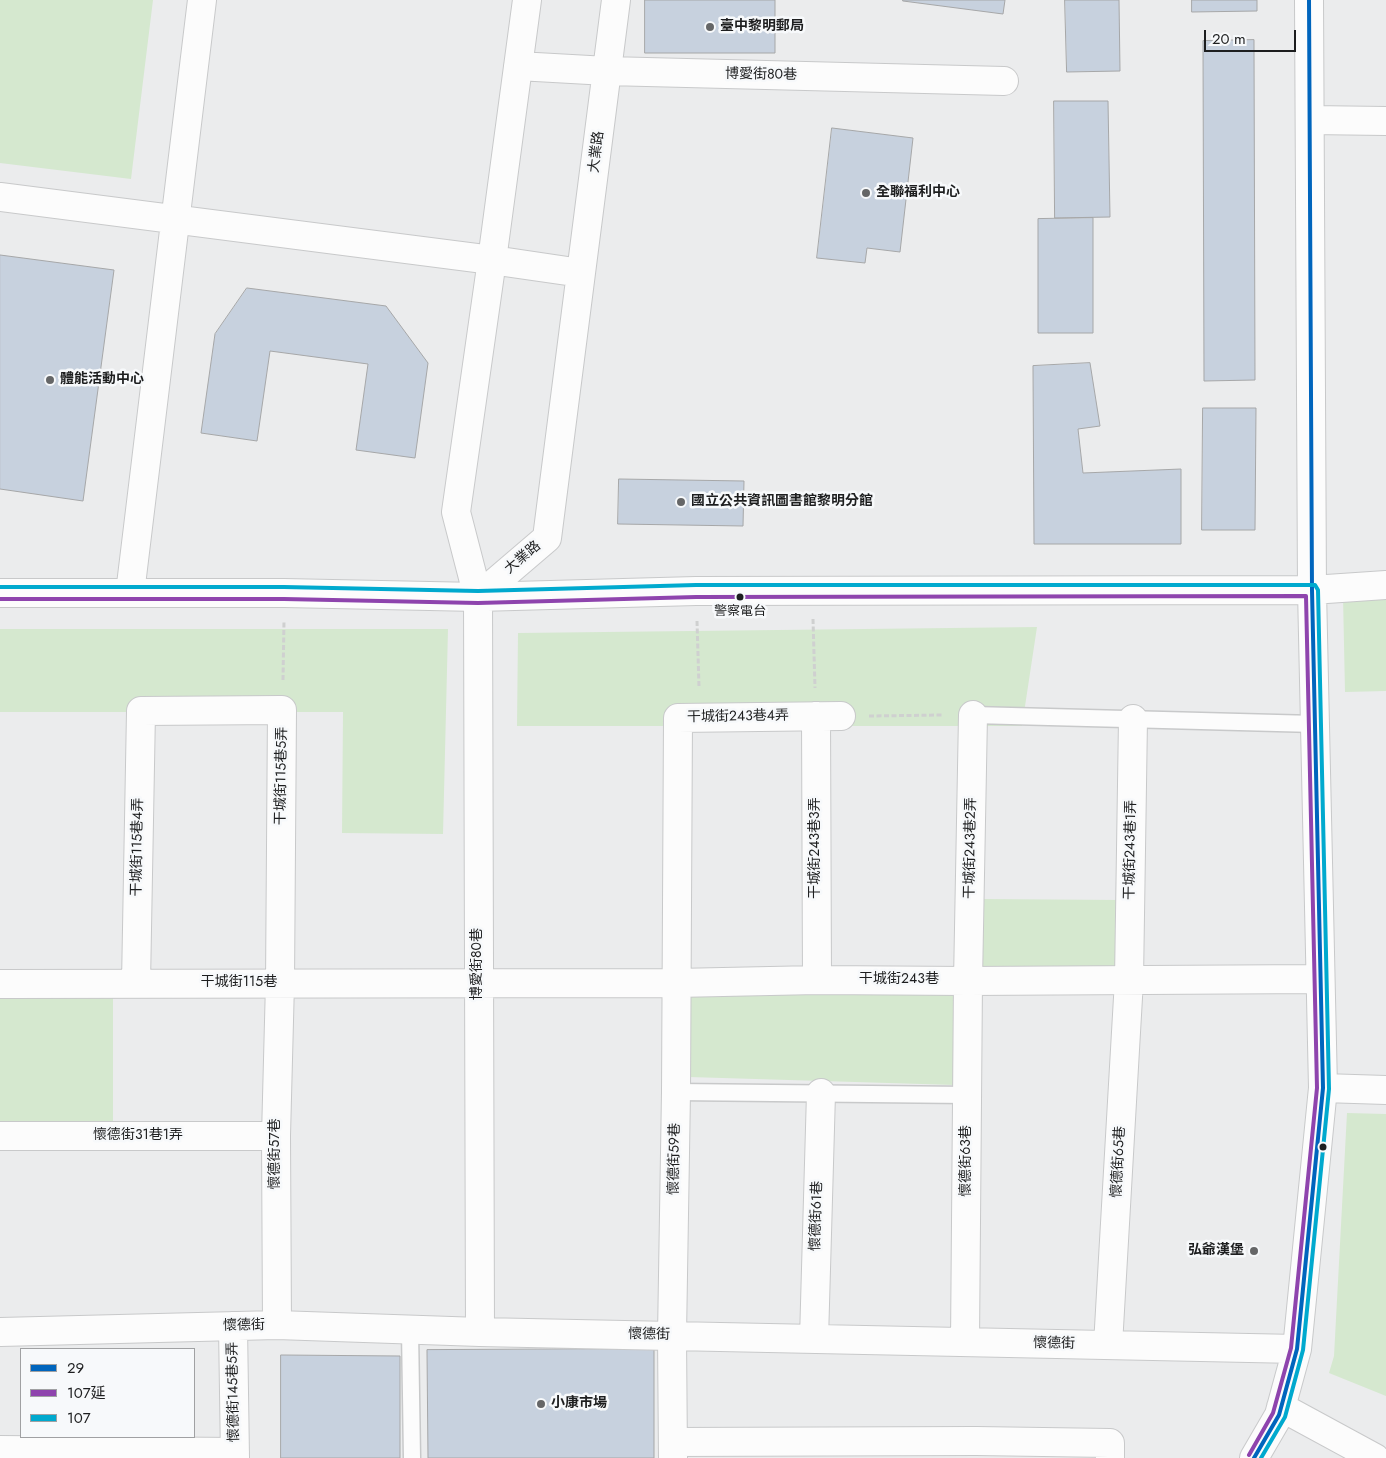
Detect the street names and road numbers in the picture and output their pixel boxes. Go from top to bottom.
street label: 博愛街80巷 [725,66,797,84]
street label: 大業路 [586,130,608,174]
street label: 大業路 [502,538,544,578]
street label: 干城街243巷4弄 [687,708,789,726]
street label: 干城街115巷5弄 [273,727,291,825]
street label: 干城街243巷3弄 [808,797,824,899]
street label: 干城街243巷2弄 [962,797,980,899]
street label: 干城街115巷4弄 [129,798,147,896]
street label: 干城街243巷1弄 [1122,800,1140,900]
street label: 博愛街80巷 [470,928,486,1000]
street label: 干城街243巷 [859,972,939,988]
street label: 干城街115巷 [201,975,277,991]
street label: 懷德街57巷 [268,1118,284,1190]
street label: 懷德街59巷 [666,1123,684,1195]
street label: 懷德街63巷 [959,1125,975,1197]
street label: 懷德街65巷 [1109,1126,1129,1198]
street label: 懷德街31巷1弄 [93,1128,183,1144]
street label: 懷德街61巷 [807,1181,827,1251]
street label: 懷德街 [223,1317,265,1335]
street label: 懷德街 [628,1326,670,1344]
street label: 懷德街 [1033,1335,1075,1353]
street label: 懷德街145巷5弄 [225,1342,243,1442]

